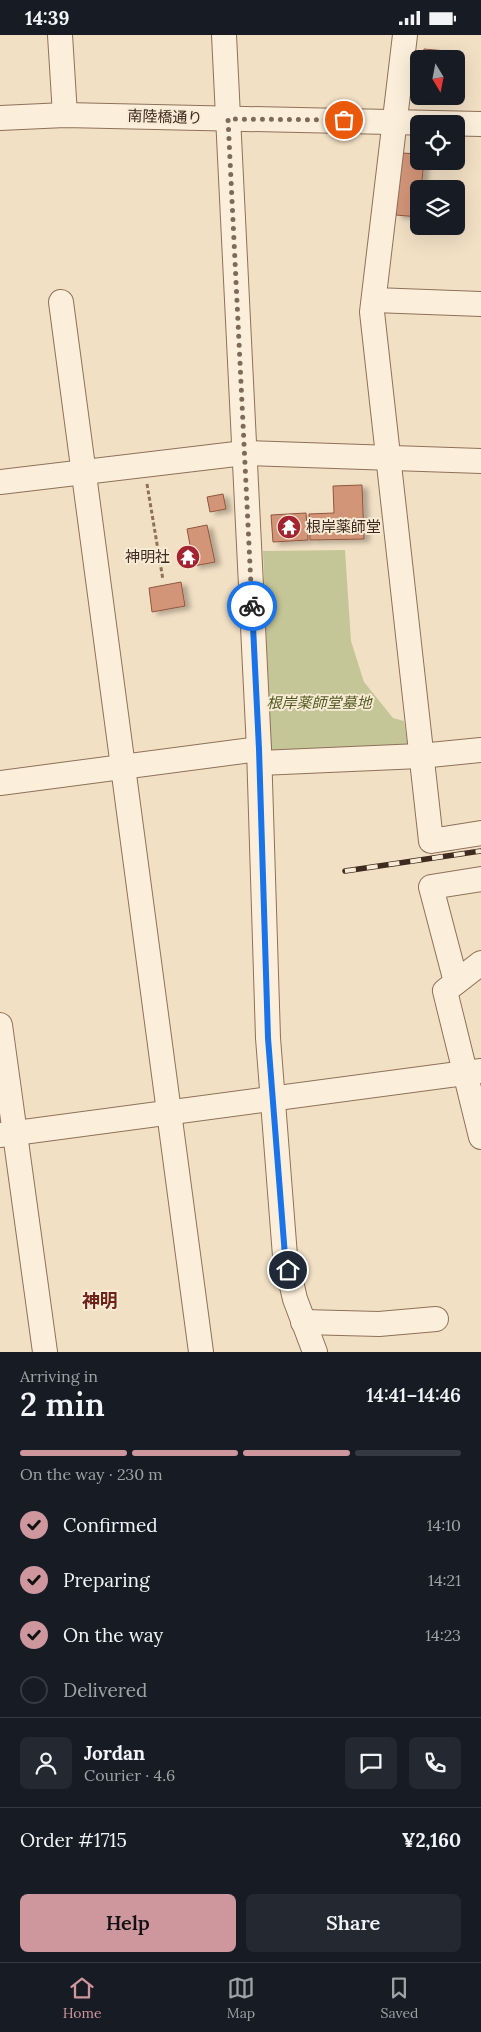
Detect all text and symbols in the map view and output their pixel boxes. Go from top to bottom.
text: 14:39 [25,6,69,30]
north arrow [410,50,465,105]
map controls [410,50,465,235]
pin [323,99,365,141]
street label: 南陸橋通り [127,106,203,127]
icon: bag [330,106,358,134]
button: locate [410,115,465,170]
button: layers [410,180,465,235]
temple icon: 根岸薬師堂 [276,514,302,540]
place label: 根岸薬師堂 [306,517,381,536]
temple icon: 神明社 [175,544,201,570]
place label: 神明社 [125,547,170,566]
courier [227,581,277,631]
icon: bike [238,592,266,620]
park label: 根岸薬師堂墓地 [266,693,373,712]
pin [267,1249,309,1291]
icon: home [274,1256,302,1284]
district label: 神明 [82,1289,118,1312]
text: Arriving in [20,1366,98,1386]
text: 14:41–14:46 [366,1383,461,1407]
text: 2 min [20,1384,105,1425]
text: On the way · 230 m [20,1464,163,1484]
icon: check [20,1511,48,1539]
text: Confirmed [63,1513,158,1537]
text: 14:10 [427,1515,461,1535]
icon: check [20,1566,48,1594]
text: Preparing [63,1568,150,1592]
text: 14:21 [428,1570,461,1590]
icon: check [20,1621,48,1649]
text: On the way [63,1623,163,1647]
text: 14:23 [425,1625,461,1645]
text: Delivered [63,1678,147,1702]
button: person [20,1737,72,1789]
button: chat [345,1737,397,1789]
button: phone [409,1737,461,1789]
text: Jordan [84,1741,145,1765]
text: Courier · 4.6 [84,1765,175,1785]
text: Order #1715 [20,1828,127,1852]
text: ¥2,160 [402,1828,461,1852]
button: Help [20,1894,236,1952]
button: Share [246,1894,461,1952]
tab: Home [63,1974,102,2022]
tab: Map [227,1974,255,2022]
tab: Saved [380,1974,418,2022]

